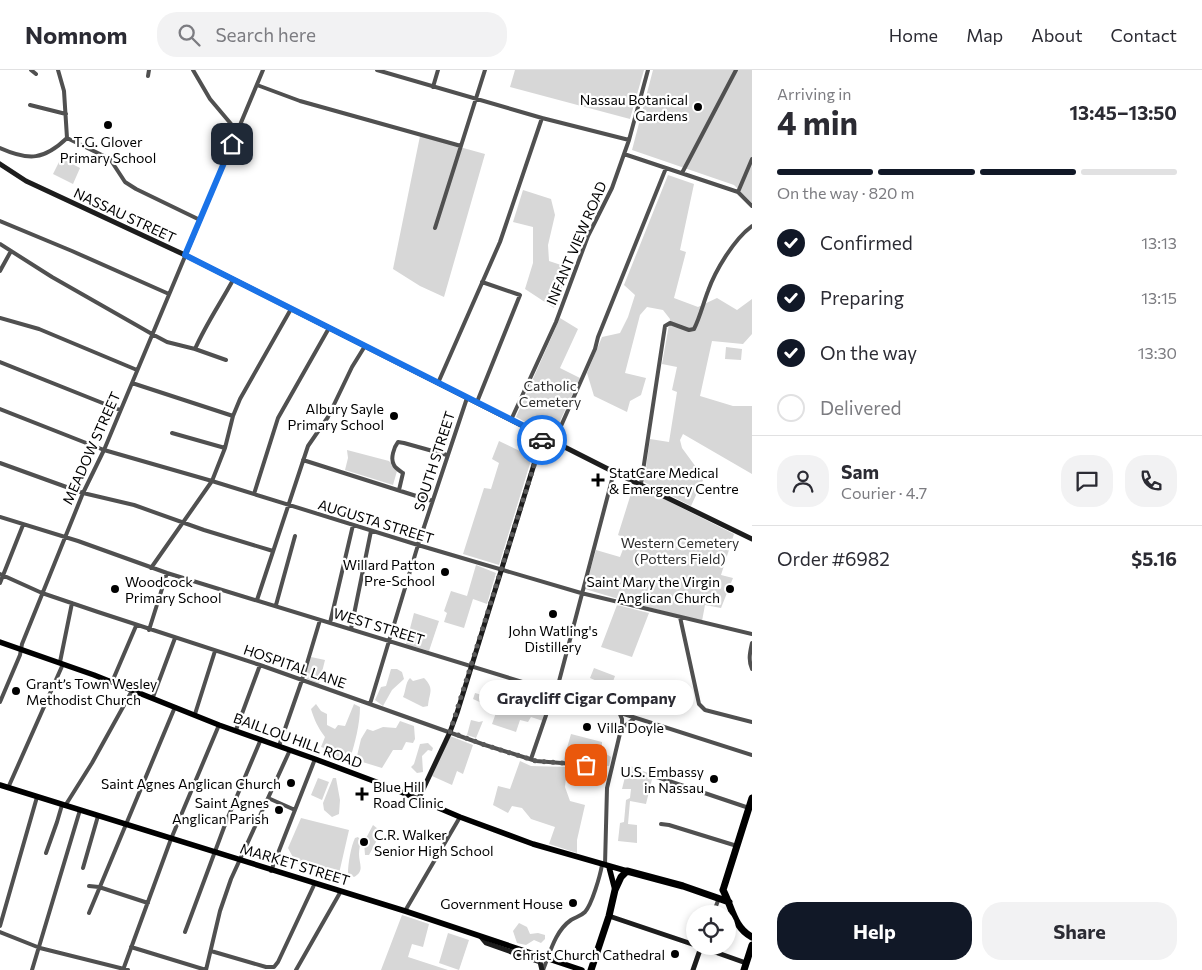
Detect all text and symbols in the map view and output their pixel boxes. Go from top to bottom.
search box [157,12,507,57]
text: Nomnom [25,20,127,49]
icon: search [175,21,203,49]
text: Search here [215,23,316,46]
text: Home [889,24,938,46]
text: Map [966,24,1003,46]
text: About [1031,24,1083,46]
text: Contact [1111,24,1177,46]
text: Arriving in [777,84,851,103]
place label: Nassau Botanical Gardens [580,91,688,124]
marker: Nassau Botanical Gardens [692,101,704,113]
text: 13:45–13:50 [1070,101,1177,124]
text: 4 min [777,102,858,142]
marker: T.G. Glover Primary School [102,119,114,131]
pin [211,123,253,165]
icon: home [218,130,246,158]
place label: T.G. Glover Primary School [60,133,156,166]
street label: INFANT VIEW ROAD [542,179,610,307]
text: On the way · 820 m [777,183,915,202]
street label: NASSAU STREET [71,184,179,246]
icon: check [777,229,805,257]
text: Confirmed [820,231,913,254]
text: 13:13 [1141,233,1177,252]
icon: check [777,284,805,312]
text: Preparing [820,286,904,309]
text: 13:15 [1141,288,1177,307]
icon: check [777,339,805,367]
text: On the way [820,341,917,364]
text: 13:30 [1138,343,1177,362]
park label: Catholic Cemetery [519,377,581,410]
street label: MEADOW STREET [58,389,124,507]
text: Delivered [820,396,901,419]
place label: Albury Sayle Primary School [288,400,384,433]
street label: SOUTH STREET [410,409,458,513]
marker: Albury Sayle Primary School [388,410,400,422]
courier [517,415,567,465]
icon: car [528,426,556,454]
button: person [777,455,829,507]
button: chat [1061,455,1113,507]
button: phone [1125,455,1177,507]
text: Sam [841,460,879,483]
place label: StatCare Medical & Emergency Centre [609,464,739,497]
marker: StatCare Medical & Emergency Centre [591,473,605,487]
text: Courier · 4.7 [841,483,927,502]
street label: AUGUSTA STREET [316,495,436,547]
park label: Western Cemetery (Potters Field) [621,534,739,567]
text: Order #6982 [777,547,890,570]
text: $5.16 [1131,547,1177,570]
place label: Willard Patton Pre-School [343,556,435,589]
marker: Willard Patton Pre-School [439,566,451,578]
place label: Woodcock Primary School [125,573,221,606]
place label: Saint Mary the Virgin Anglican Church [586,573,720,606]
marker: Woodcock Primary School [109,583,121,595]
marker: Saint Mary the Virgin Anglican Church [724,583,736,595]
street label: WEST STREET [331,604,427,648]
marker: John Watling's Distillery [547,608,559,620]
place label: John Watling's Distillery [508,622,598,655]
street label: HOSPITAL LANE [241,640,349,692]
place label: Grant’s Town Wesley Methodist Church [26,675,157,708]
callout: Graycliff Cigar Company [478,680,694,715]
marker: Grant’s Town Wesley Methodist Church [10,685,22,697]
text: Graycliff Cigar Company [497,688,676,707]
street label: BAILLOU HILL ROAD [231,709,365,771]
place label: Villa Doyle [597,719,664,736]
marker: Villa Doyle [581,721,593,733]
pin [565,744,607,786]
icon: bag [572,751,600,779]
place label: U.S. Embassy in Nassau [621,763,704,796]
marker: U.S. Embassy in Nassau [708,773,720,785]
place label: Saint Agnes Anglican Church [101,775,281,792]
marker: Saint Agnes Anglican Church [285,777,297,789]
place label: Blue Hill Road Clinic [373,778,444,811]
marker: Blue Hill Road Clinic [355,787,369,801]
place label: Saint Agnes Anglican Parish [172,794,269,827]
marker: Saint Agnes Anglican Parish [273,804,285,816]
place label: C.R. Walker Senior High School [374,826,494,859]
marker: C.R. Walker Senior High School [358,836,370,848]
street label: MARKET STREET [238,839,352,889]
place label: Government House [440,895,563,912]
marker: Government House [567,897,579,909]
button: Help [777,902,972,960]
button: Share [982,902,1177,960]
map controls [686,905,736,955]
button: locate [686,905,736,955]
place label: Christ Church Cathedral [513,946,665,963]
marker: Christ Church Cathedral [669,948,681,960]

